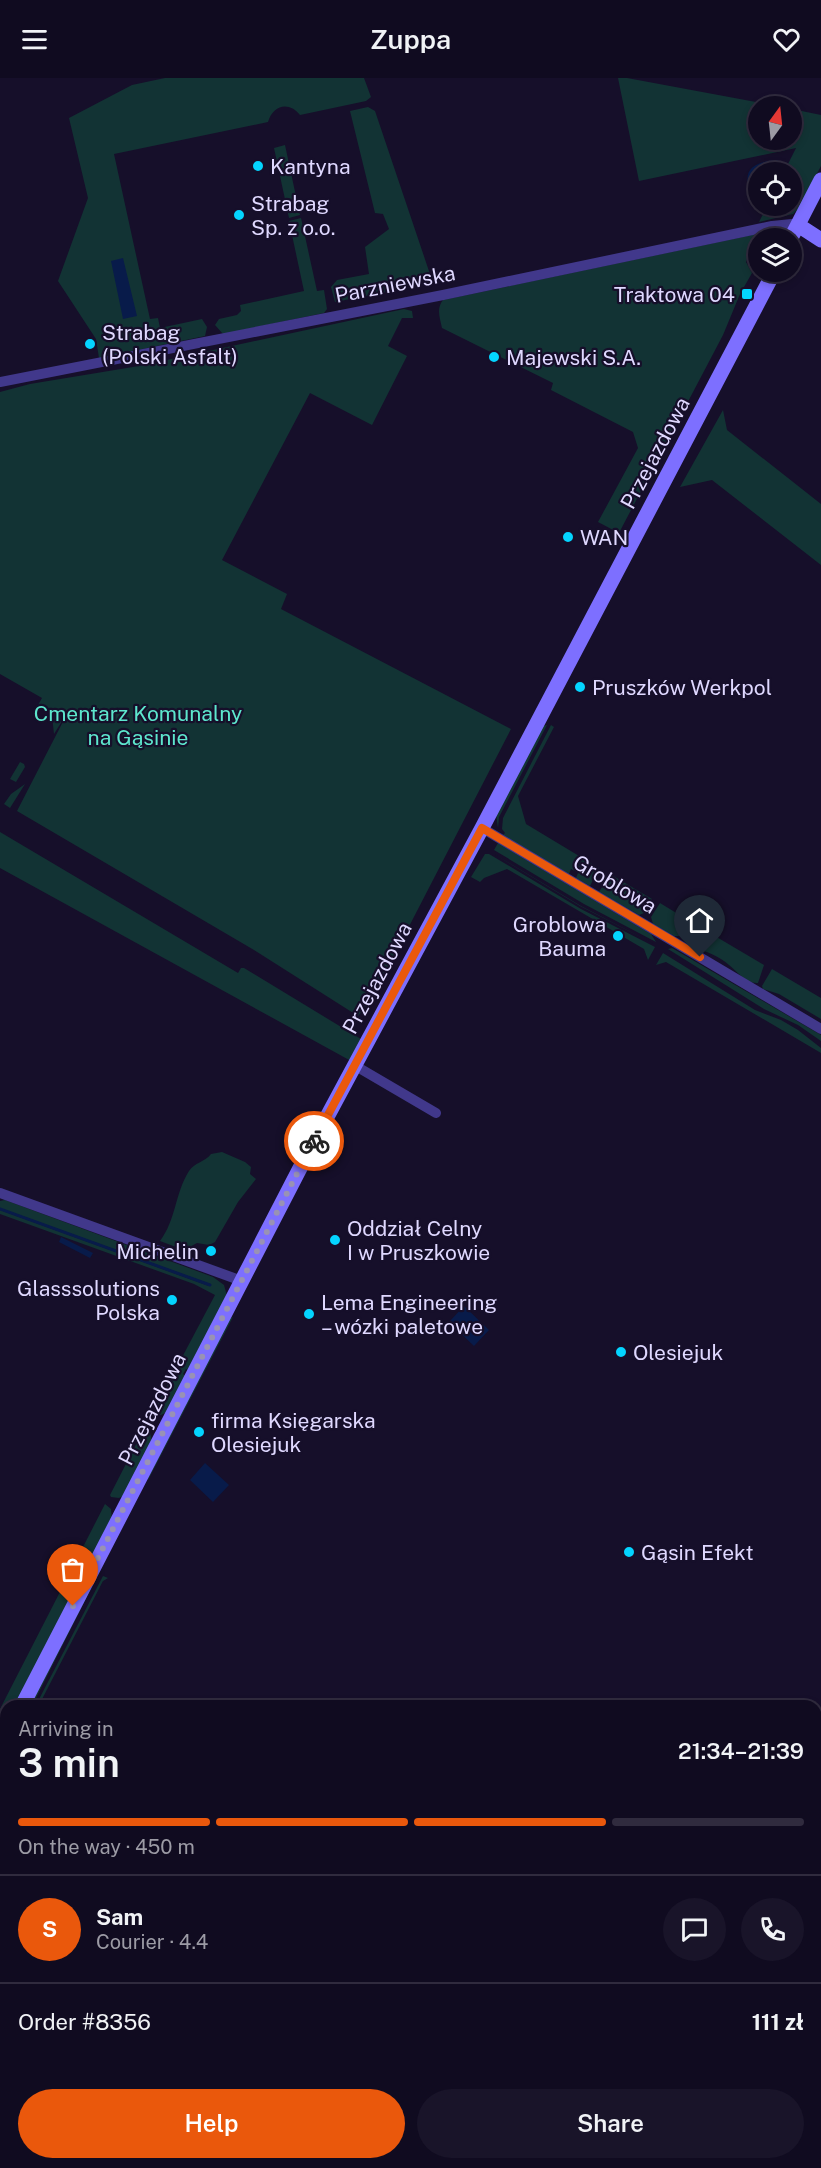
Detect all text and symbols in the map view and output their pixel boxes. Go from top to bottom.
icon: menu [18,23,51,56]
text: Zuppa [370,23,451,55]
icon: heart [770,23,803,56]
north arrow [748,96,802,150]
map controls [748,96,802,282]
place label: Kantyna [270,154,351,179]
marker: Kantyna [251,159,265,173]
button: locate [748,162,802,216]
place label: Strabag Sp. z o.o. [251,191,335,240]
marker: Strabag Sp. z o.o. [232,208,246,222]
button: layers [748,228,802,282]
street label: Parzniewska [333,260,457,308]
place label: Traktowa 04 [614,282,735,307]
marker: Traktowa 04 [740,287,754,301]
place label: Strabag (Polski Asfalt) [102,320,238,369]
marker: Strabag (Polski Asfalt) [83,337,97,351]
place label: Majewski S.A. [506,345,641,370]
marker: Majewski S.A. [487,350,501,364]
street label: Przejazdowa [615,393,695,513]
place label: WAN [580,525,628,550]
marker: WAN [561,530,575,544]
place label: Pruszków Werkpol [592,675,772,700]
marker: Pruszków Werkpol [573,680,587,694]
park label: Cmentarz Komunalny na Gąsinie [34,701,242,750]
street label: Groblowa [569,849,661,919]
pin [674,895,725,957]
icon: home [683,904,716,937]
place label: Groblowa Bauma [513,912,606,961]
street label: Przejazdowa [337,918,417,1038]
marker: Groblowa Bauma [611,929,625,943]
courier [284,1111,344,1171]
icon: bike [298,1125,331,1158]
place label: Oddział Celny I w Pruszkowie [347,1216,490,1265]
marker: Oddział Celny I w Pruszkowie [328,1233,342,1247]
place label: Michelin [116,1239,199,1264]
marker: Michelin [204,1244,218,1258]
place label: Glasssolutions Polska [17,1276,160,1325]
place label: Lema Engineering – wózki paletowe [321,1290,497,1339]
marker: Glasssolutions Polska [165,1293,179,1307]
marker: Lema Engineering – wózki paletowe [302,1307,316,1321]
place label: Olesiejuk [633,1340,723,1365]
marker: Olesiejuk [614,1345,628,1359]
street label: Przejazdowa [113,1349,191,1469]
place label: firma Księgarska Olesiejuk [211,1408,376,1457]
marker: firma Księgarska Olesiejuk [192,1425,206,1439]
place label: Gąsin Efekt [641,1540,754,1565]
pin [47,1544,98,1606]
marker: Gąsin Efekt [622,1545,636,1559]
icon: bag [56,1553,89,1586]
text: Arriving in [18,1717,113,1741]
text: 21:34–21:39 [678,1738,804,1764]
text: 3 min [18,1740,120,1786]
text: On the way · 450 m [18,1835,195,1859]
button: chat [663,1898,726,1961]
button: phone [741,1898,804,1961]
text: Sam [96,1904,143,1930]
text: S [42,1916,57,1942]
text: Courier · 4.4 [96,1930,208,1954]
text: Order #8356 [18,2009,151,2035]
text: 111 zł [752,2009,804,2035]
button: Help [18,2089,405,2158]
button: Share [417,2089,804,2158]

